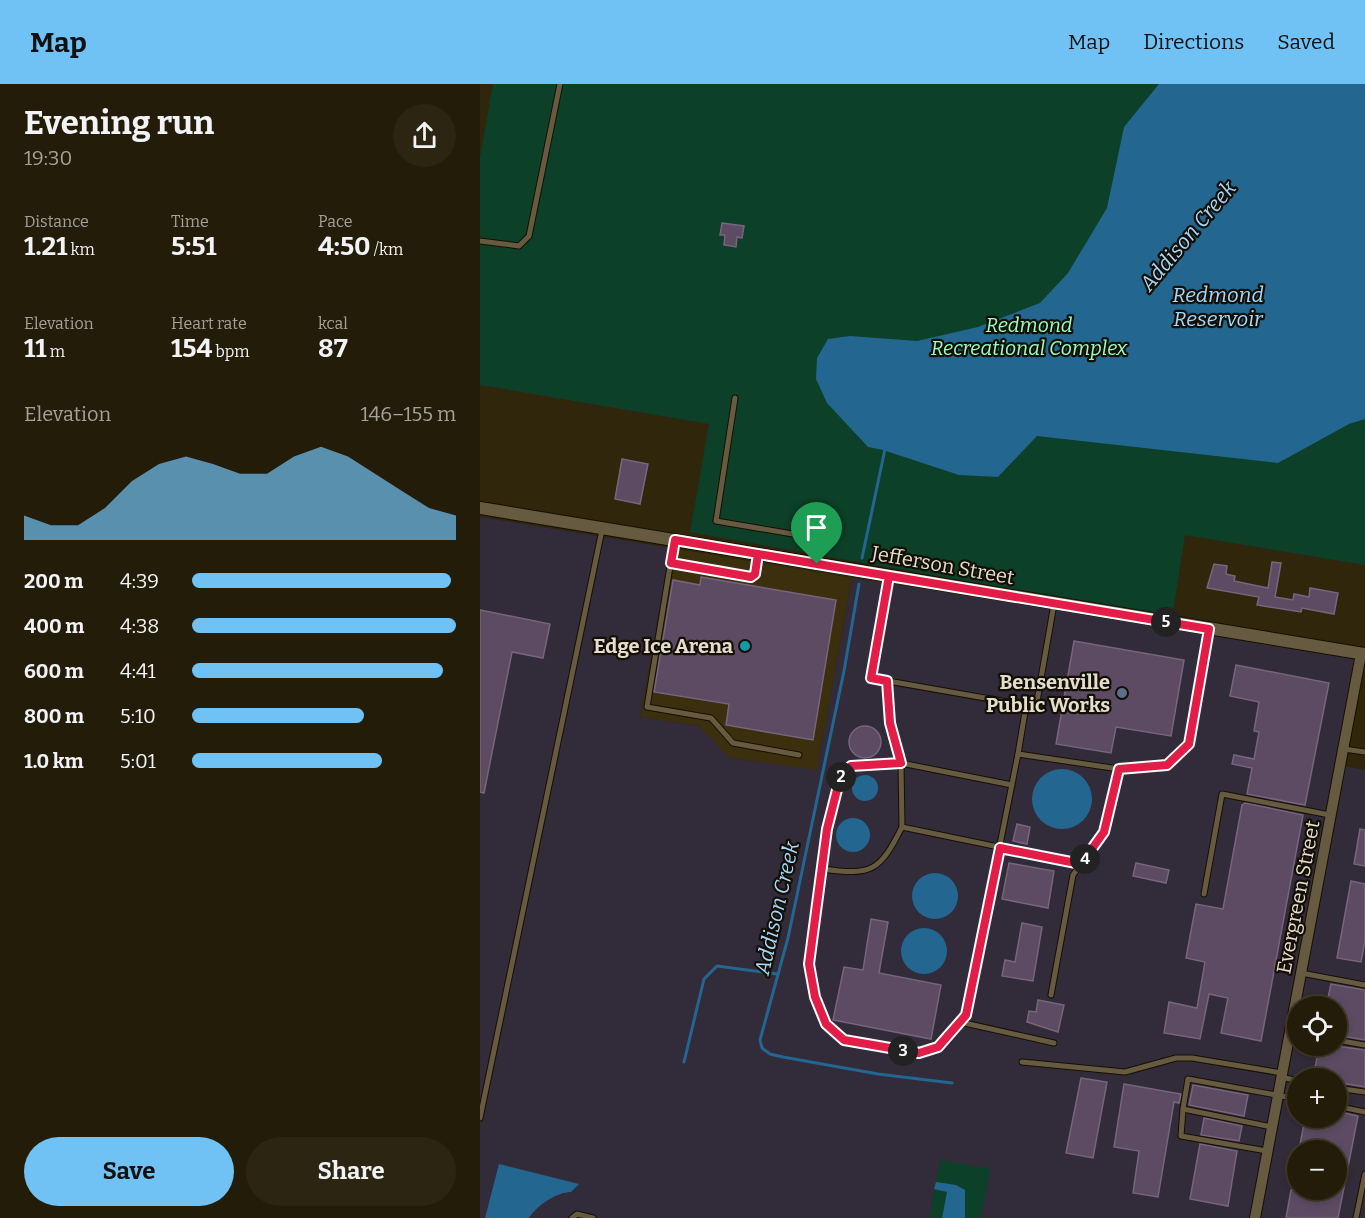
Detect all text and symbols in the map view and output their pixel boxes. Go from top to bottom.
text: Map [30,26,87,59]
text: Map [1068,29,1110,55]
text: Directions [1143,29,1244,55]
text: Saved [1277,29,1335,55]
text: Evening run [24,103,214,143]
button: share [393,104,456,167]
text: 19:30 [24,146,72,170]
water label: Addison Creek [1134,175,1242,297]
text: Distance [24,212,89,231]
text: Time [171,212,209,231]
text: Pace [318,212,353,231]
text: 1.21 [24,231,67,262]
text: 5:51 [171,231,216,262]
text: 4:50 [318,231,371,262]
text: km [67,240,95,259]
text: /km [371,240,403,259]
water label: Redmond Reservoir [1172,282,1264,332]
park label: Redmond Recreational Complex [931,313,1127,360]
text: Elevation [24,314,94,333]
text: Heart rate [171,314,247,333]
text: kcal [318,314,348,333]
text: 11 [24,333,46,364]
text: 154 [171,333,212,364]
text: 87 [318,333,348,364]
text: m [46,342,65,361]
text: bpm [212,342,250,361]
text: Elevation [24,402,111,426]
text: 146–155 m [360,402,456,426]
pin [791,502,842,564]
icon: arrive [800,511,833,544]
street label: Jefferson Street [869,540,1016,589]
text: 200 m [24,569,83,593]
text: 4:39 [120,569,159,593]
pin: 5 [1151,607,1181,637]
text: 5 [1162,612,1170,631]
text: 400 m [24,614,84,638]
text: 4:38 [120,614,159,638]
place label: Edge Ice Arena [593,634,733,658]
marker: Edge Ice Arena [738,639,752,653]
text: 600 m [24,659,84,683]
text: 4:41 [120,659,156,683]
place label: Bensenville Public Works [986,670,1110,717]
marker: Bensenville Public Works [1115,686,1129,700]
text: 800 m [24,704,84,728]
text: 5:10 [120,704,156,728]
text: 1.0 km [24,749,84,773]
text: 5:01 [120,749,156,773]
pin: 2 [826,762,856,792]
text: 2 [836,767,846,786]
street label: Evergreen Street [1271,818,1325,976]
water label: Addison Creek [749,838,805,978]
pin: 4 [1070,844,1100,874]
text: 4 [1080,849,1090,868]
map controls [1287,996,1347,1200]
button: locate [1287,996,1347,1056]
pin: 3 [888,1036,918,1066]
text: 3 [898,1041,908,1060]
button: + [1287,1068,1347,1128]
button: Save [24,1137,234,1206]
button: Share [246,1137,456,1206]
button: − [1287,1140,1347,1200]

